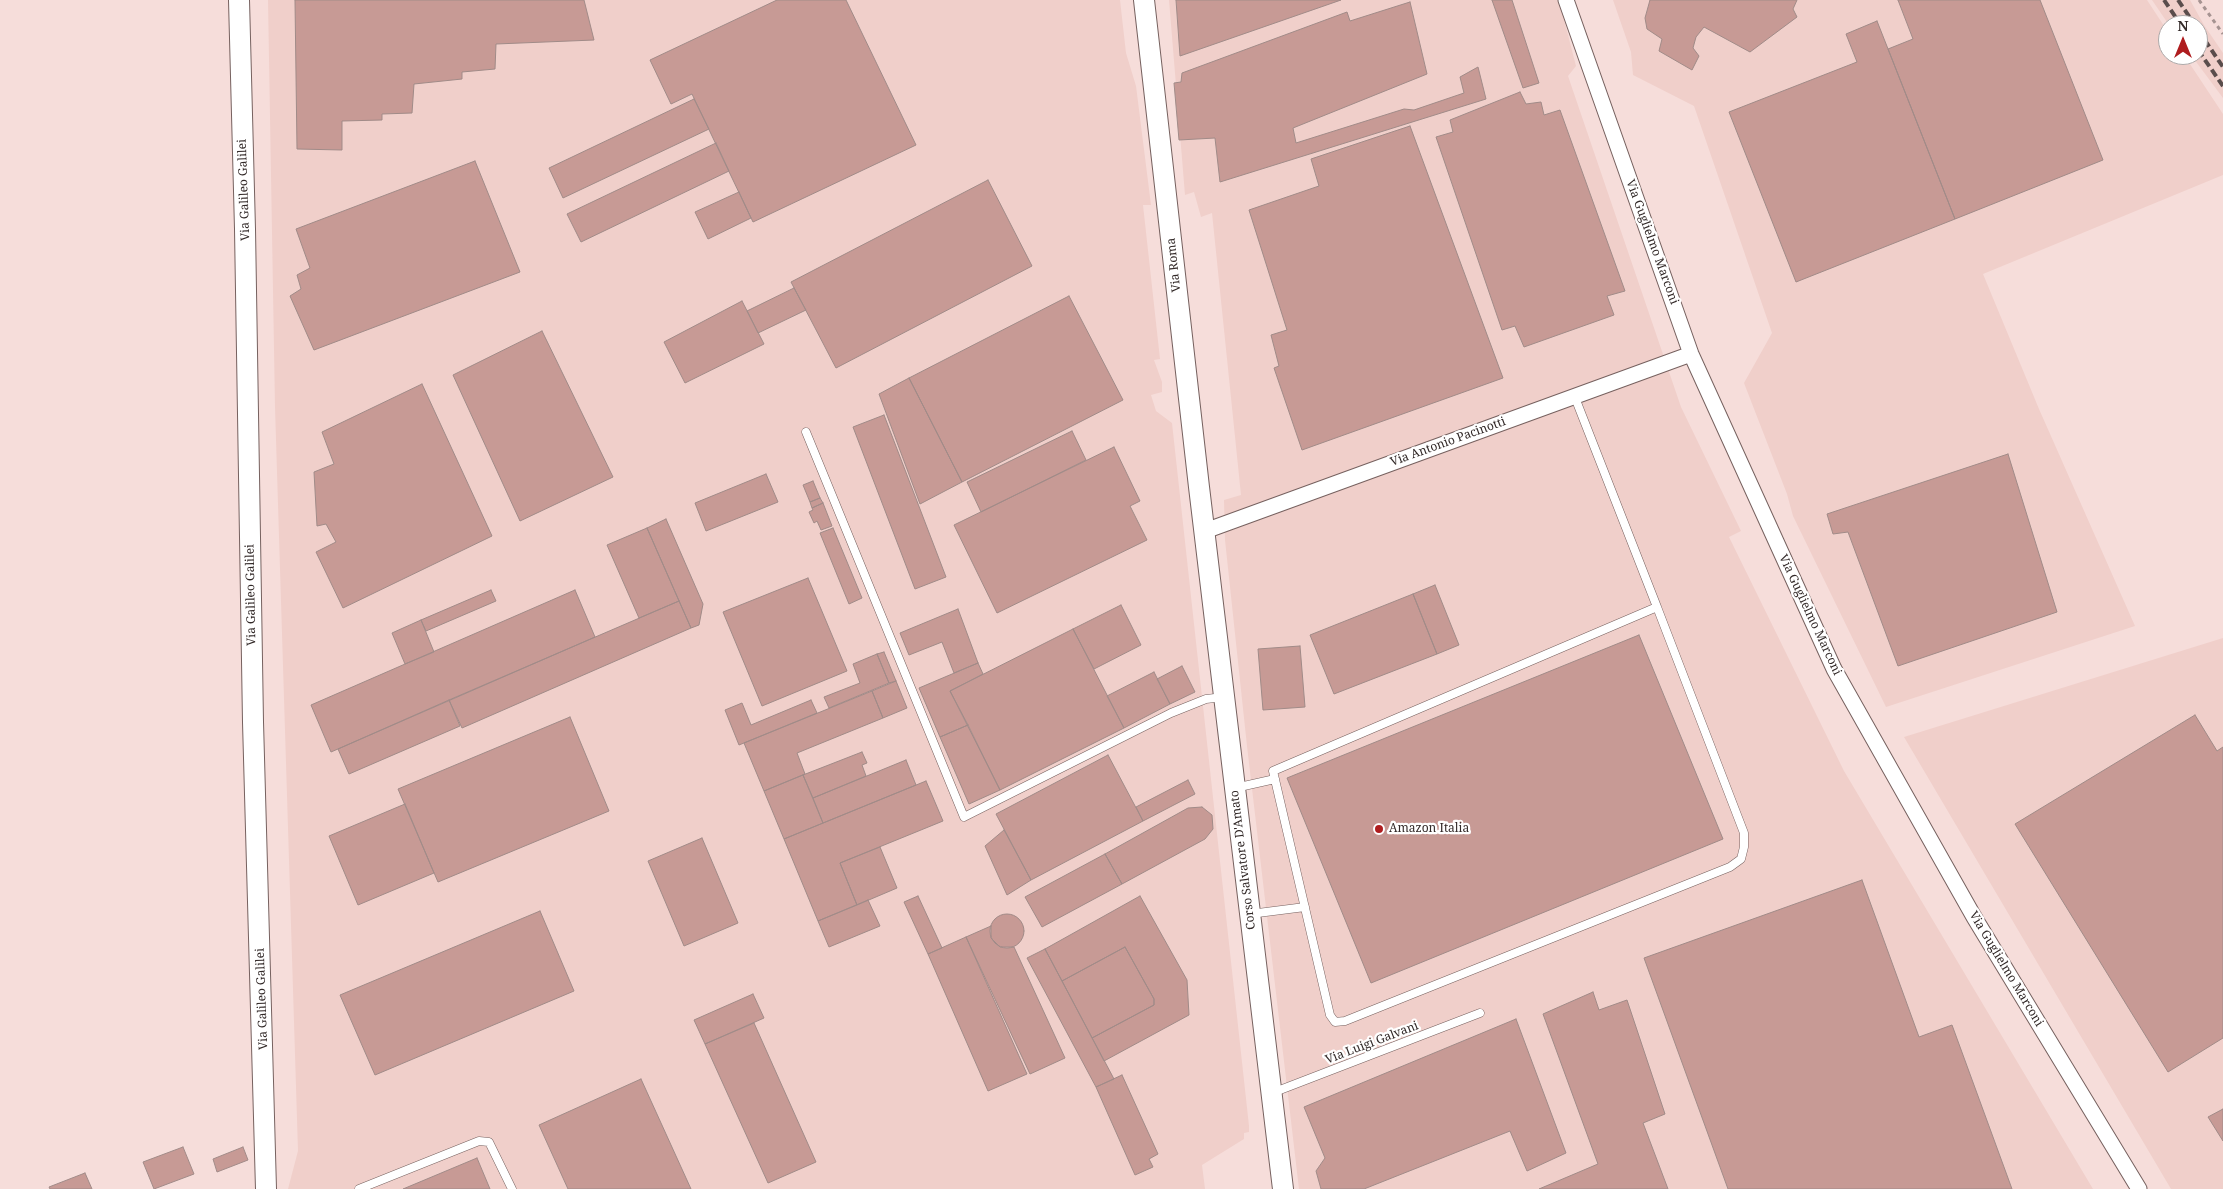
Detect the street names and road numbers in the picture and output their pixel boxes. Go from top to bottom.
street label: Via Galileo Galilei [235,139,253,241]
street label: Via Guglielmo Marconi [1623,178,1681,306]
street label: Via Roma [1164,237,1184,293]
street label: Via Antonio Pacinotti [1388,414,1508,470]
street label: Via Galileo Galilei [243,544,259,646]
street label: Via Guglielmo Marconi [1776,552,1844,678]
street label: Corso Salvatore D'Amato [1227,789,1259,931]
street label: Via Guglielmo Marconi [1966,909,2046,1029]
street label: Via Galileo Galilei [253,948,271,1050]
street label: Via Luigi Galvani [1323,1019,1421,1067]

